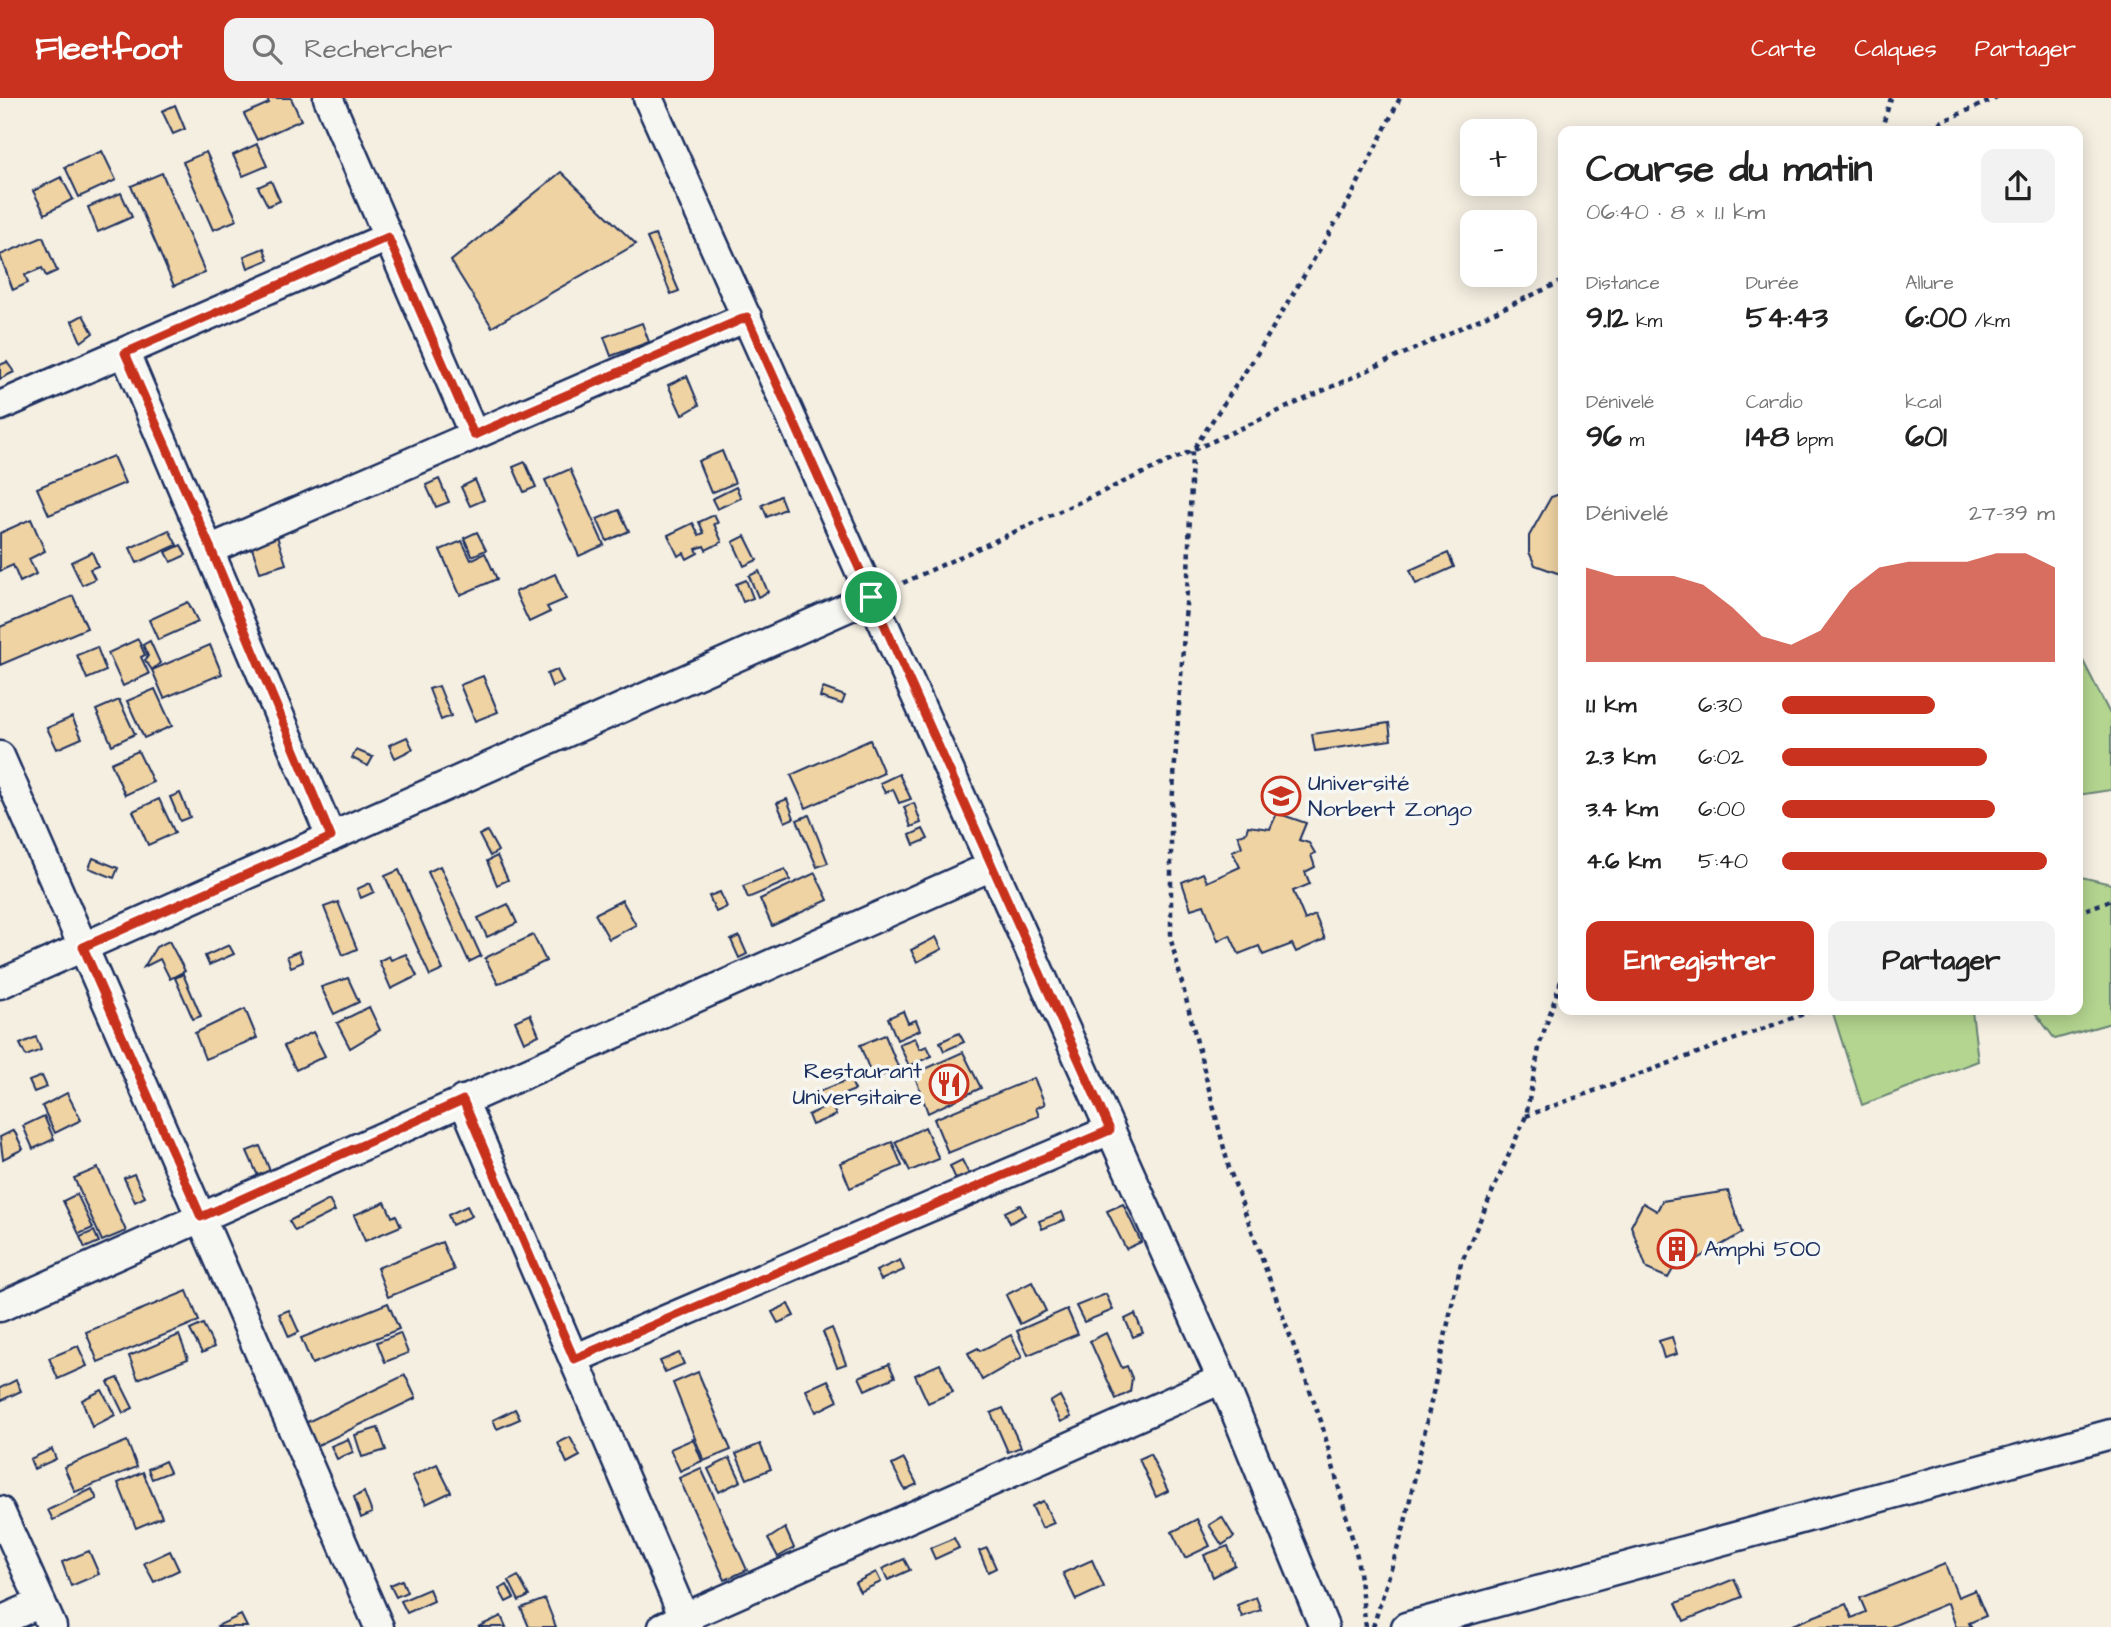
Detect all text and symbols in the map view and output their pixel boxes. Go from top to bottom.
search box [224,18,714,81]
text: Fleetfoot [35,26,182,72]
icon: search [248,30,286,68]
text: Rechercher [304,31,452,67]
text: Carte [1751,32,1816,66]
text: Calques [1854,32,1937,66]
text: Partager [1975,32,2076,66]
map controls [1460,119,1537,287]
button: + [1460,119,1537,196]
text: Course du matin [1586,144,1872,196]
button: share [1981,149,2055,223]
text: 06:40 · 8 × 1.1 km [1586,196,1765,228]
button: − [1460,210,1537,287]
text: Distance [1586,270,1660,297]
text: Durée [1746,270,1799,297]
text: Allure [1905,270,1954,297]
text: 9.12 [1586,297,1628,339]
text: 54:43 [1746,297,1828,339]
text: 6:00 [1905,297,1967,339]
text: km [1628,308,1662,335]
text: /km [1967,308,2010,335]
text: Dénivelé [1586,389,1654,416]
text: Cardio [1746,389,1803,416]
text: kcal [1905,389,1942,416]
text: 96 [1586,416,1622,458]
text: 148 [1746,416,1789,458]
text: 601 [1905,416,1947,458]
text: m [1622,427,1644,454]
text: bpm [1789,427,1833,454]
text: Dénivelé [1586,497,1669,529]
text: 27–39 m [1969,497,2055,529]
pin [841,567,901,627]
icon: arrive [852,578,890,616]
text: 1.1 km [1586,689,1636,721]
text: 6:30 [1698,689,1742,721]
text: 2.3 km [1586,741,1655,773]
text: 6:02 [1698,741,1744,773]
place label: Université Norbert Zongo [1308,767,1472,826]
school or university icon: Université Norbert Zongo [1260,775,1302,817]
text: 3.4 km [1586,793,1658,825]
text: 6:00 [1698,793,1745,825]
text: 4.6 km [1586,845,1661,877]
text: 5:40 [1698,845,1748,877]
button: Enregistrer [1586,921,1814,1001]
button: Partager [1828,921,2055,1001]
place label: Restaurant Universitaire [792,1055,923,1113]
restaurant icon: Restaurant Universitaire [928,1063,970,1105]
building icon: Amphi 5OO [1656,1228,1698,1270]
place label: Amphi 5OO [1704,1233,1821,1265]

